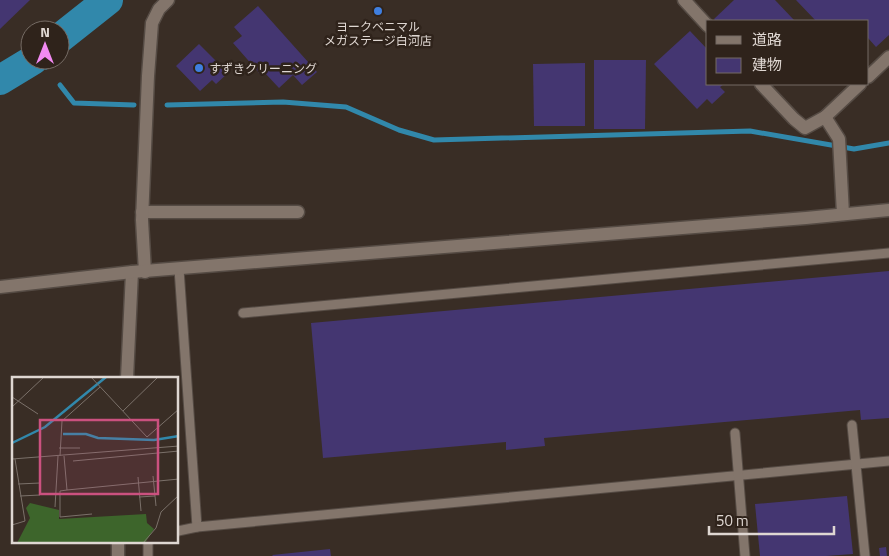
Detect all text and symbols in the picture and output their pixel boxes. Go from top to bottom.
marker: ヨークベニマル メガステージ白河店 [372,5,384,17]
place label: ヨークベニマル メガステージ白河店 [324,17,432,50]
north arrow [20,20,70,70]
legend [706,20,869,85]
text: N [40,21,50,42]
text: 道路 [752,28,782,51]
text: 建物 [752,53,782,76]
place label: すずきクリーニング [209,59,317,78]
marker: すずきクリーニング [193,62,205,74]
inset map [12,377,179,544]
scale bar [709,504,834,536]
text: 50 m [716,509,749,532]

